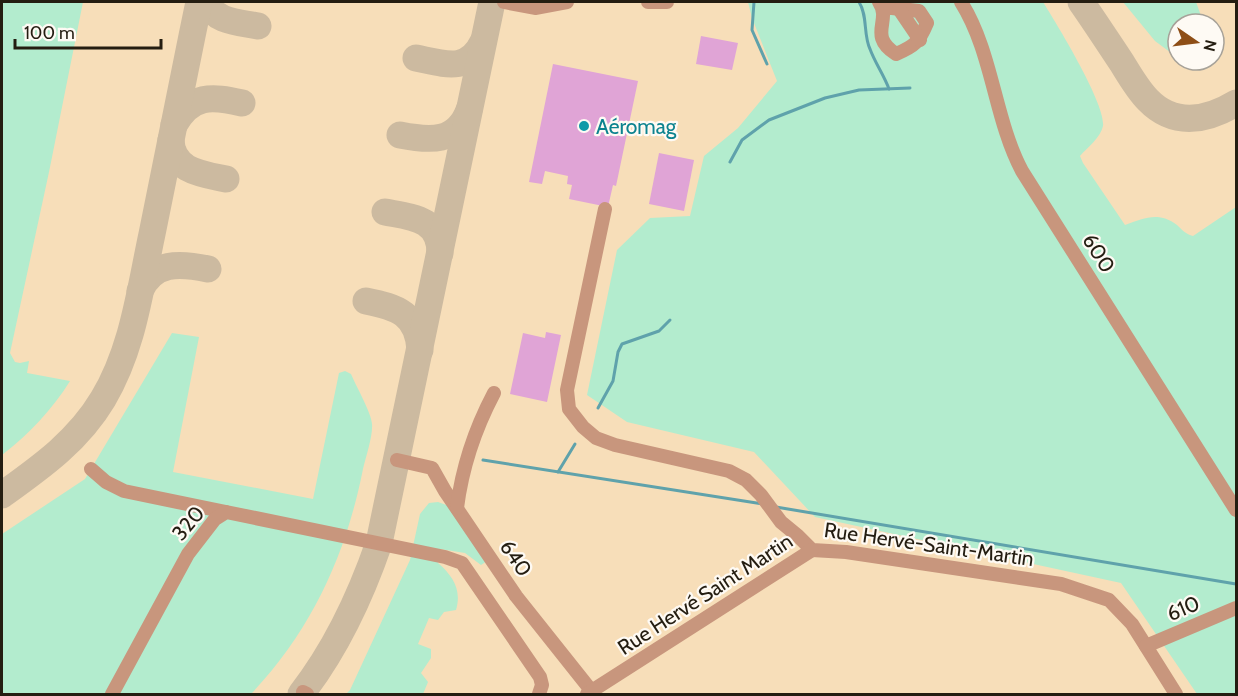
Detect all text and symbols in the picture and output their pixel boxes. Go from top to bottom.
scale bar [15,12,160,50]
north arrow [1166,12,1226,72]
text: 100 m [24,22,75,44]
text: N [1199,38,1221,53]
place label: Aéromag [596,114,677,139]
marker: Aéromag [577,119,591,133]
street label: 600 [1077,229,1121,277]
street label: 320 [167,501,209,545]
street label: Rue Hervé-Saint-Martin [822,517,1036,571]
street label: Rue Hervé Saint Martin [613,528,797,660]
street label: 640 [495,535,537,581]
street label: 610 [1163,590,1203,626]

